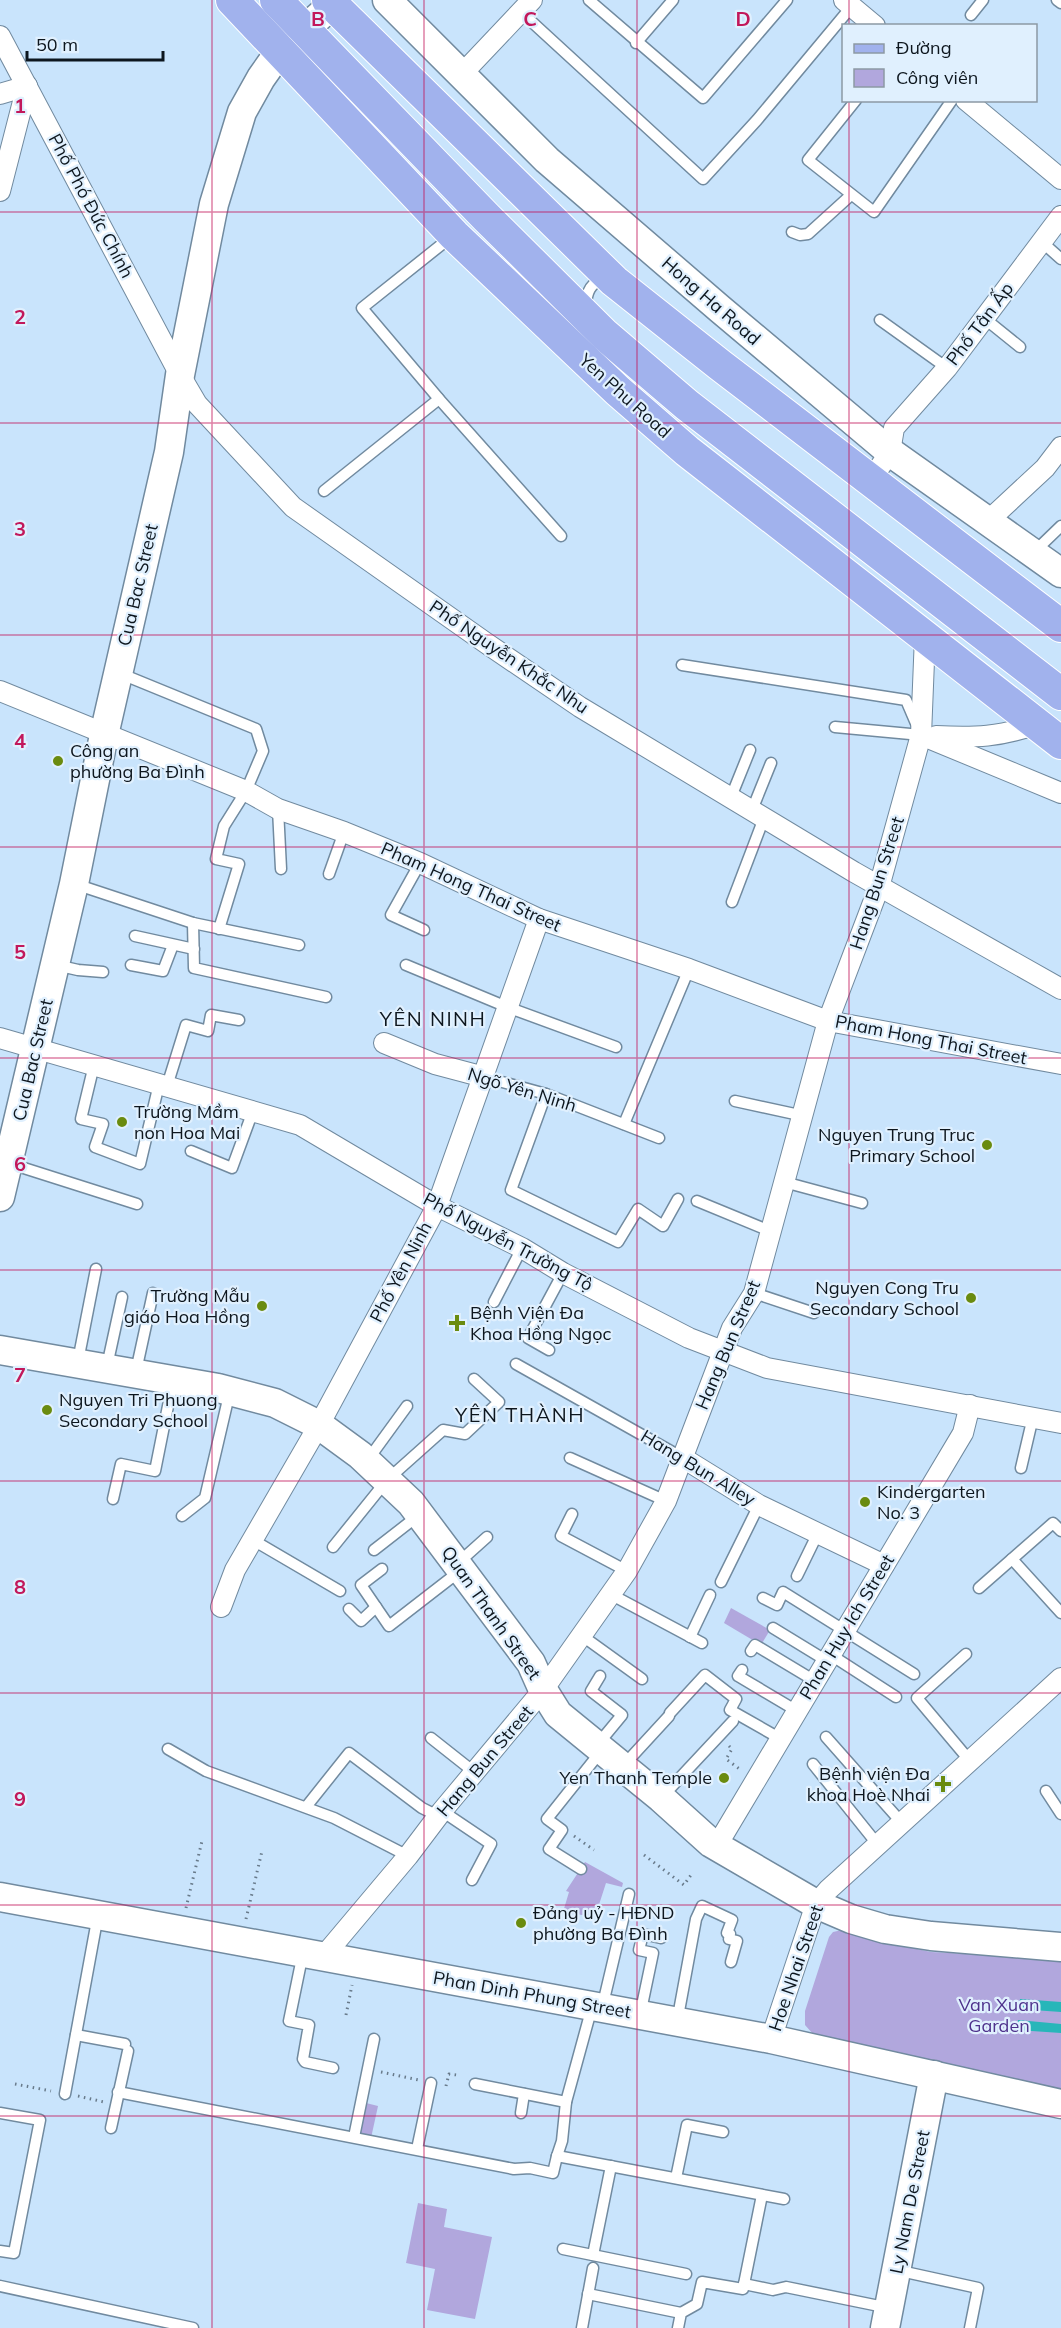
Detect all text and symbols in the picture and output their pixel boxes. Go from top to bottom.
text: B [311,6,325,31]
text: C [523,6,537,31]
text: D [735,6,751,31]
scale bar [27,24,164,62]
legend [842,24,1037,102]
text: 50 m [36,33,78,56]
text: Đường [896,36,952,59]
text: Công viên [896,66,978,89]
text: 1 [14,93,26,118]
street label: Phố Phó Đức Chính [44,130,139,282]
street label: Hong Ha Road [657,251,766,350]
street label: Phố Tân Ấp [941,278,1018,370]
text: 2 [14,304,26,329]
street label: Yen Phu Road [574,348,676,443]
text: 3 [14,516,26,541]
street label: Cua Bac Street [112,522,163,648]
street label: Phố Nguyễn Khắc Nhu [425,595,593,718]
text: 4 [14,728,26,753]
place label: Công an phường Ba Đình [70,739,205,783]
marker: Công an phường Ba Đình [51,754,65,768]
street label: Hang Bun Street [844,814,909,952]
street label: Pham Hong Thai Street [378,836,565,937]
text: 5 [14,939,26,964]
street label: Cua Bac Street [7,997,58,1123]
district label: YÊN NINH [379,1006,486,1031]
street label: Pham Hong Thai Street [833,1010,1029,1069]
street label: Ngõ Yên Ninh [465,1062,579,1117]
place label: Trường Mầm non Hoa Mai [134,1100,240,1144]
marker: Trường Mầm non Hoa Mai [115,1115,129,1129]
place label: Nguyen Trung Truc Primary School [818,1123,975,1167]
marker: Nguyen Trung Truc Primary School [980,1138,994,1152]
text: 6 [14,1151,26,1176]
street label: Phố Nguyễn Trường Tộ [419,1187,597,1296]
street label: Phố Yên Ninh [364,1218,437,1326]
place label: Nguyen Cong Tru Secondary School [810,1276,959,1320]
street label: Hang Bun Street [690,1277,765,1413]
place label: Trường Mẫu giáo Hoa Hồng [124,1284,250,1328]
marker: Nguyen Cong Tru Secondary School [964,1291,978,1305]
marker: Trường Mẫu giáo Hoa Hồng [255,1299,269,1313]
place label: Bệnh Viện Đa Khoa Hồng Ngọc [470,1301,611,1345]
marker: Bệnh Viện Đa Khoa Hồng Ngọc [448,1314,466,1332]
text: 7 [14,1362,26,1387]
place label: Nguyen Tri Phuong Secondary School [59,1388,218,1432]
district label: YÊN THÀNH [454,1402,585,1427]
marker: Nguyen Tri Phuong Secondary School [40,1403,54,1417]
street label: Hang Bun Alley [637,1424,760,1511]
place label: Kindergarten No. 3 [877,1480,985,1524]
marker: Kindergarten No. 3 [858,1495,872,1509]
street label: Quan Thanh Street [437,1541,546,1684]
street label: Phan Huy Ich Street [794,1550,899,1704]
text: 8 [14,1574,26,1599]
street label: Hang Bun Street [431,1700,538,1821]
place label: Bệnh viện Đa khoa Hoè Nhai [807,1762,930,1806]
place label: Yen Thanh Temple [558,1766,712,1789]
marker: Yen Thanh Temple [717,1771,731,1785]
marker: Bệnh viện Đa khoa Hoè Nhai [934,1775,952,1793]
text: 9 [14,1786,26,1811]
place label: Đảng uỷ - HĐND phường Ba Đình [533,1901,675,1945]
street label: Hoe Nhai Street [763,1902,828,2034]
marker: Đảng uỷ - HĐND phường Ba Đình [514,1916,528,1930]
street label: Phan Dinh Phung Street [431,1966,633,2023]
park label: Van Xuan Garden [958,1993,1040,2037]
street label: Ly Nam De Street [884,2128,935,2276]

